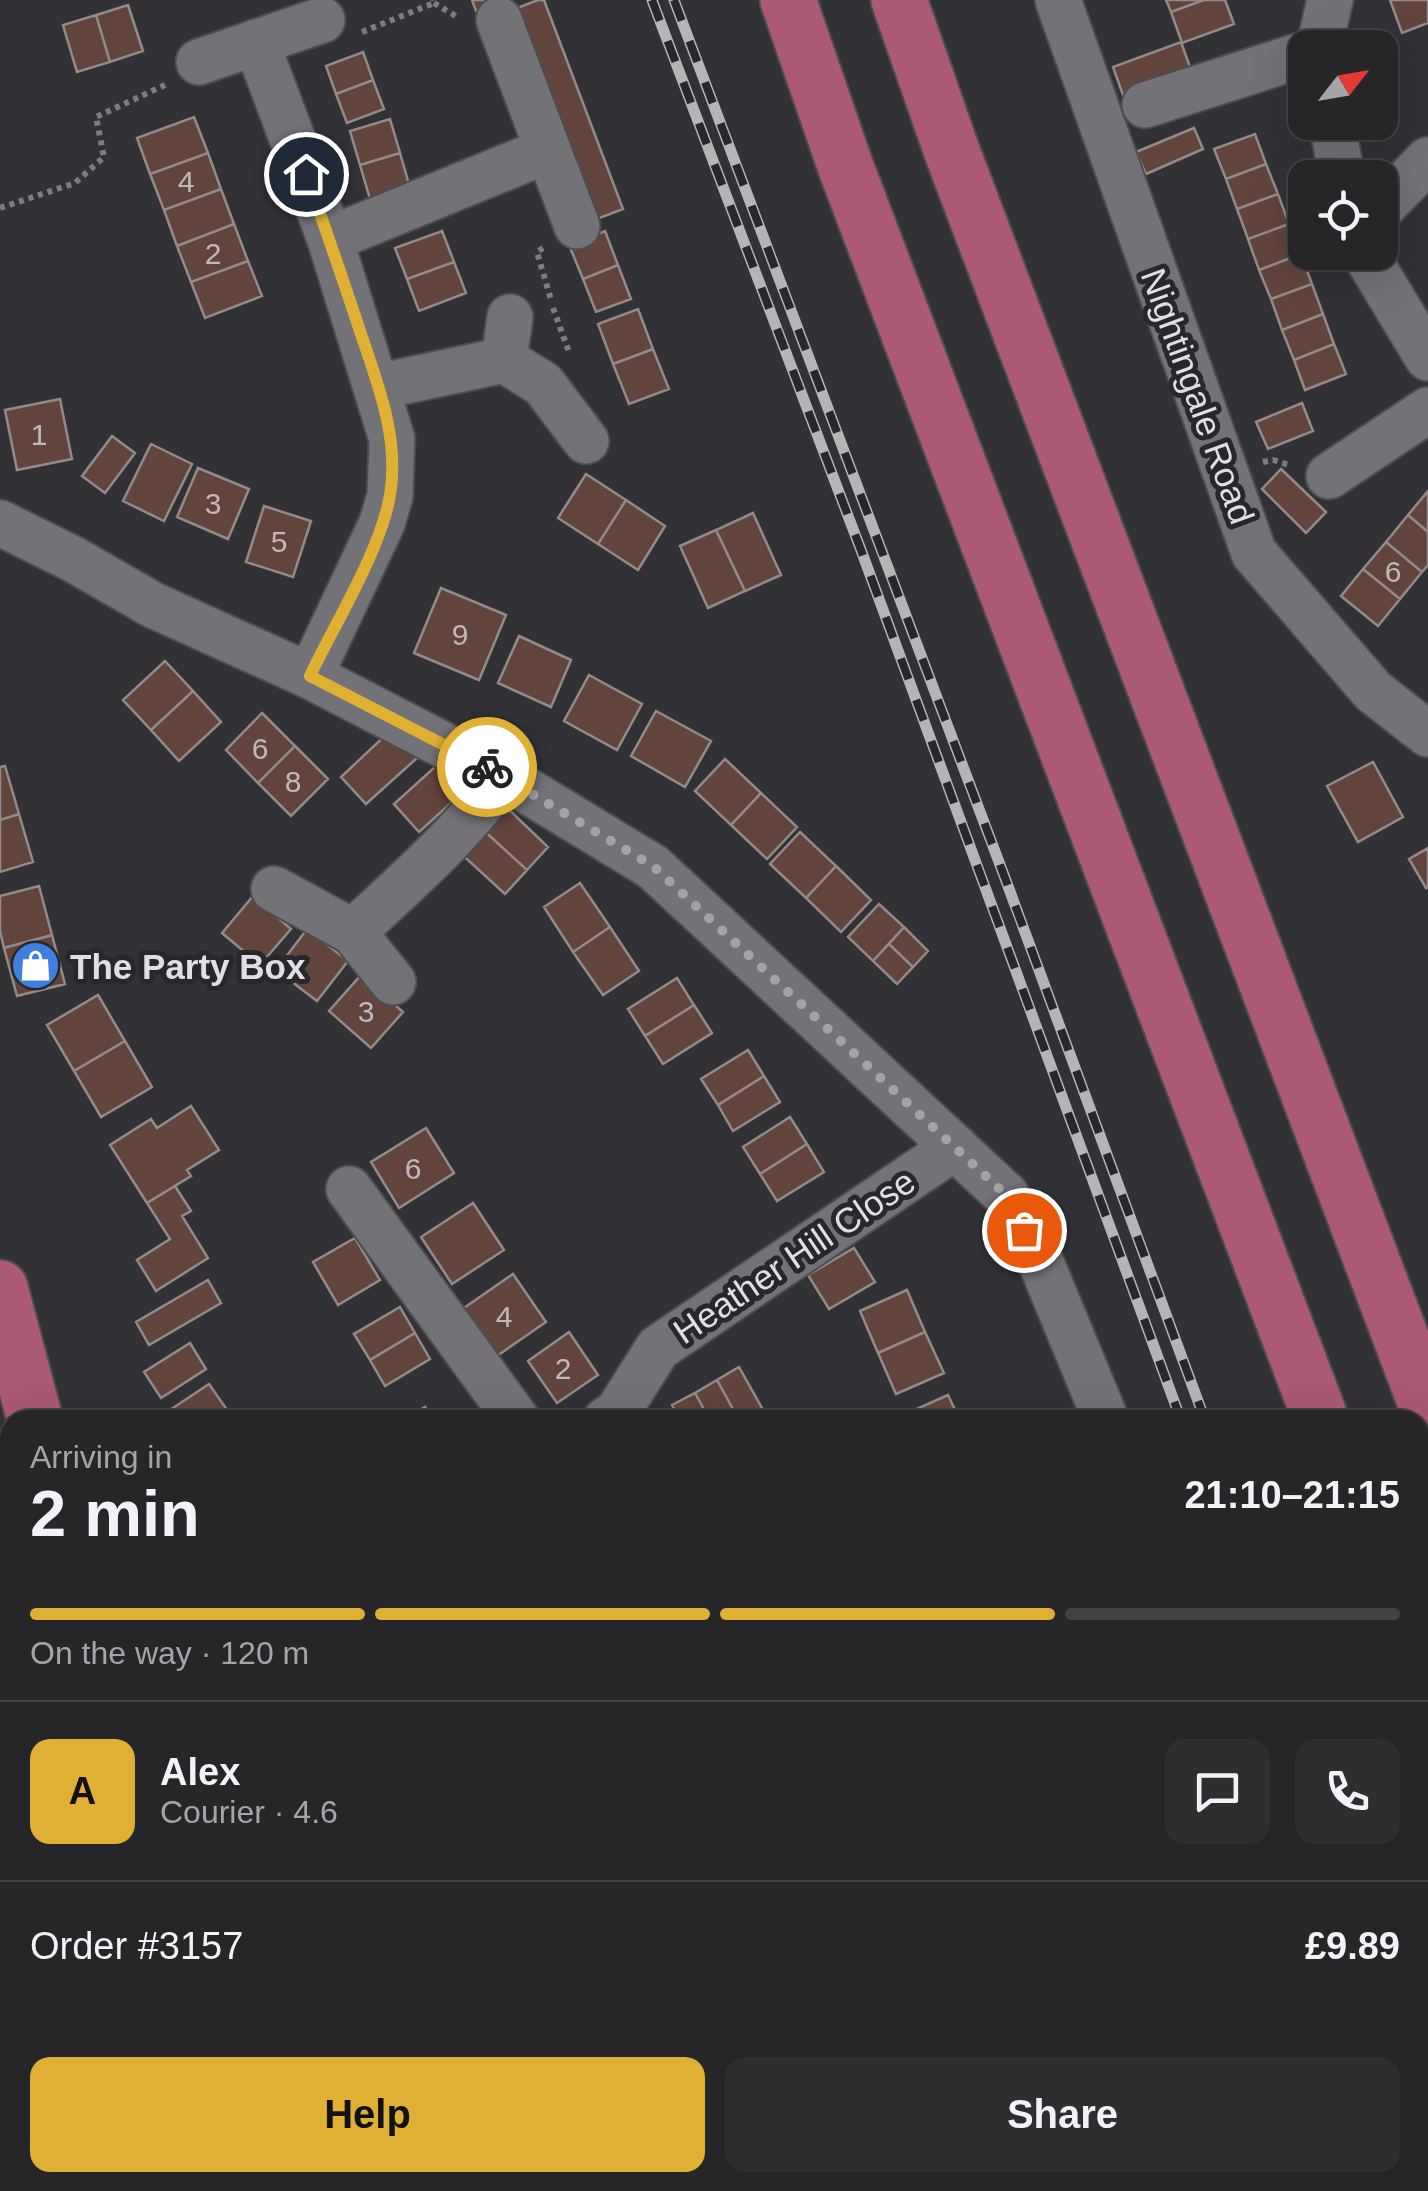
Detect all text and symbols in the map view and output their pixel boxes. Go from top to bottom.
north arrow [1288,30,1398,140]
map controls [1288,30,1398,270]
pin [264,132,349,217]
icon: home [279,147,334,202]
button: locate [1288,160,1398,270]
house number: 4 [178,165,194,198]
house number: 2 [205,237,221,270]
street label: Nightingale Road [1134,263,1262,529]
house number: 1 [31,418,47,451]
house number: 3 [205,487,221,520]
house number: 5 [271,525,287,558]
house number: 6 [1385,555,1401,588]
house number: 9 [452,618,468,651]
courier [437,717,537,817]
house number: 6 [252,732,268,765]
icon: bike [460,740,515,795]
house number: 8 [285,765,301,798]
shop icon: The Party Box [9,940,61,992]
place label: The Party Box [70,947,306,986]
house number: 3 [358,995,374,1028]
house number: 6 [405,1152,421,1185]
street label: Heather Hill Close [666,1161,922,1351]
pin [982,1188,1067,1273]
icon: bag [997,1203,1052,1258]
house number: 4 [496,1300,512,1333]
house number: 2 [555,1352,571,1385]
text: Arriving in [30,1439,172,1475]
text: 21:10–21:15 [1184,1474,1400,1516]
text: 2 min [30,1477,200,1550]
text: On the way · 120 m [30,1635,309,1671]
button: chat [1165,1739,1270,1844]
button: phone [1295,1739,1400,1844]
text: Alex [160,1751,240,1793]
text: A [69,1770,96,1812]
text: Courier · 4.6 [160,1794,338,1830]
text: Order #3157 [30,1925,243,1967]
text: £9.89 [1305,1925,1400,1967]
button: Help [30,2057,705,2172]
button: Share [725,2057,1400,2172]

